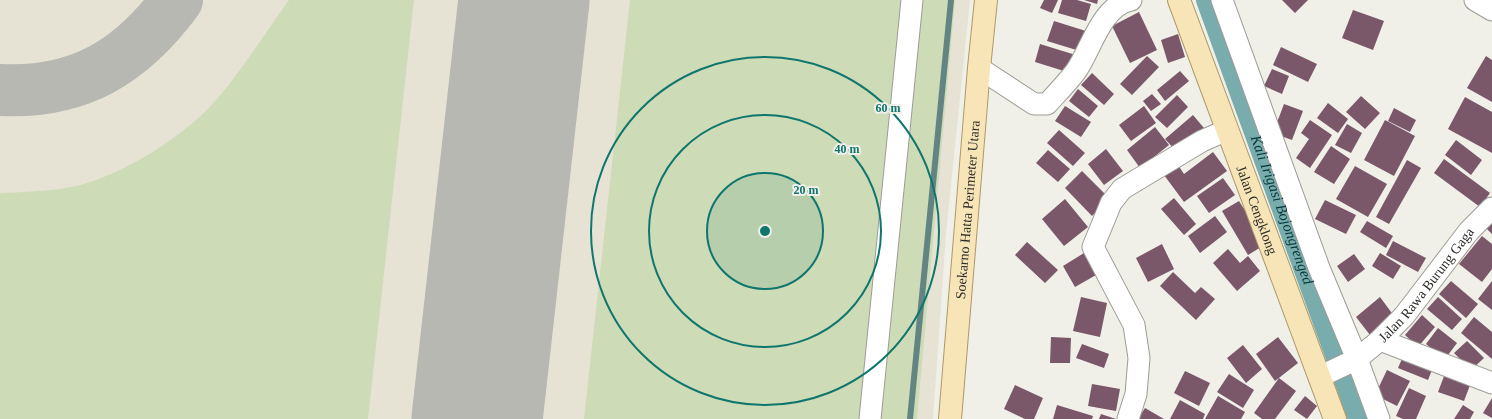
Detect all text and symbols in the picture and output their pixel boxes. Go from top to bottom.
text: 60 m [876,101,901,115]
street label: Soekarno Hatta Perimeter Utara [952,119,982,300]
water label: Kali Irigasi Bojongrenged [1247,132,1317,287]
text: 40 m [835,142,860,156]
street label: Jalan Cengklong [1234,163,1281,256]
text: 20 m [794,183,819,197]
centre of rings [758,224,772,238]
street label: Jalan Rawa Burung Gaga [1375,224,1477,345]

